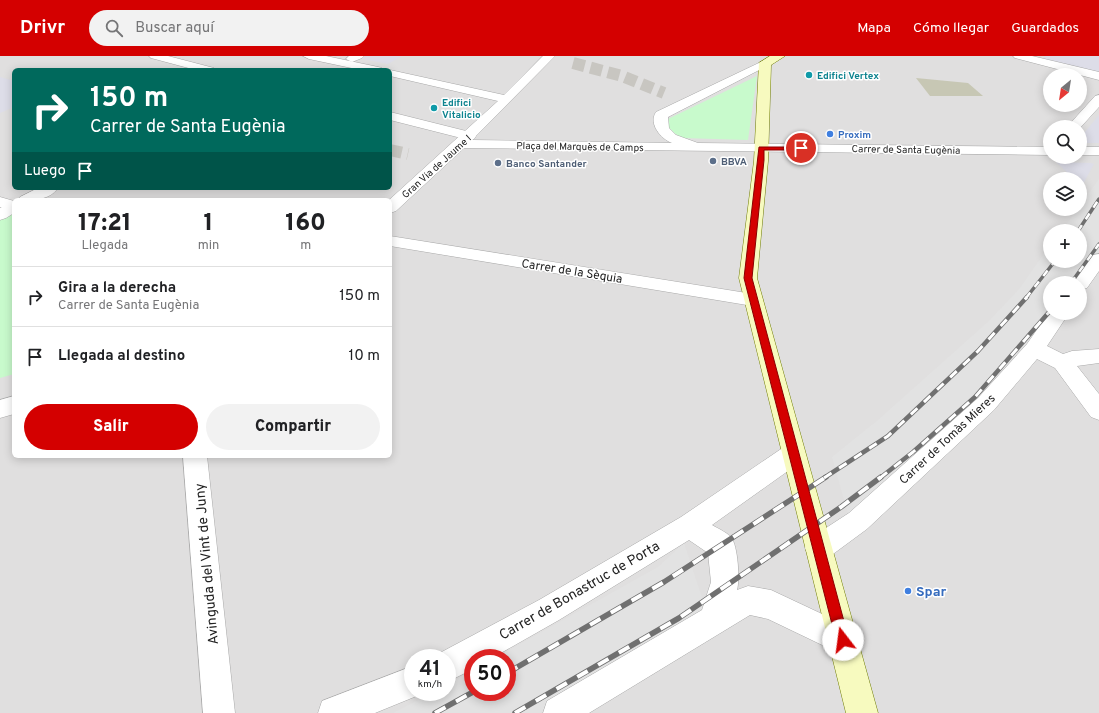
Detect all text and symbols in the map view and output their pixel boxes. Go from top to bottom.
search box [89,10,369,46]
text: Drivr [20,16,65,40]
icon: search [103,17,125,39]
text: Buscar aquí [135,19,214,38]
text: Mapa [857,20,891,37]
text: Cómo llegar [913,20,989,37]
text: Guardados [1011,20,1079,37]
north arrow [1043,68,1087,112]
map controls [1043,68,1087,320]
marker: Edifici Vertex [804,70,814,80]
place label: Edifici Vertex [817,70,879,83]
text: 150 m [90,81,168,117]
icon: right [24,84,76,136]
place label: Edifici Vitalicio [442,97,481,122]
marker: Edifici Vitalicio [429,103,439,113]
text: Carrer de Santa Eugènia [90,116,286,139]
button: search [1043,120,1087,164]
marker: Proxim [825,129,835,139]
place label: Proxim [838,129,871,142]
pin [784,131,818,165]
street label: Gran Via de Jaume I [400,132,474,202]
icon: arrive [790,137,812,159]
street label: Plaça del Marquès de Camps [516,140,644,155]
street label: Carrer de Santa Eugènia [852,143,960,158]
marker: BBVA [708,156,718,166]
place label: BBVA [721,156,747,169]
marker: Banco Santander [493,158,503,168]
place label: Banco Santander [506,158,588,171]
icon: arrive [74,160,96,182]
text: Luego [24,162,66,181]
button: layers [1043,172,1087,216]
text: 17:21 [78,209,132,239]
text: 1 [204,209,213,239]
text: 160 [285,209,326,239]
button: + [1043,224,1087,268]
text: Llegada [82,238,128,254]
text: min [198,238,219,254]
text: m [300,238,311,254]
street label: Carrer de la Sèquia [520,256,624,288]
button: − [1043,276,1087,320]
text: Gira a la derecha [58,279,176,298]
icon: right [24,286,46,308]
text: 150 m [339,287,380,306]
text: Carrer de Santa Eugènia [58,298,199,314]
icon: arrive [24,346,46,368]
text: Llegada al destino [58,347,185,366]
text: 10 m [349,347,380,366]
street label: Carrer de Tomàs Mieres [896,391,999,489]
button: Salir [24,404,198,450]
button: Compartir [206,404,380,450]
street label: Avinguda del Vint de Juny [192,482,223,645]
street label: Carrer de Bonastruc de Porta [496,538,663,644]
place label: Spar [916,584,947,601]
marker: Spar [903,586,913,596]
position arrow [822,619,864,661]
speed limit sign: 50 [464,649,516,701]
text: 41 [420,657,440,683]
text: km/h [418,678,442,691]

